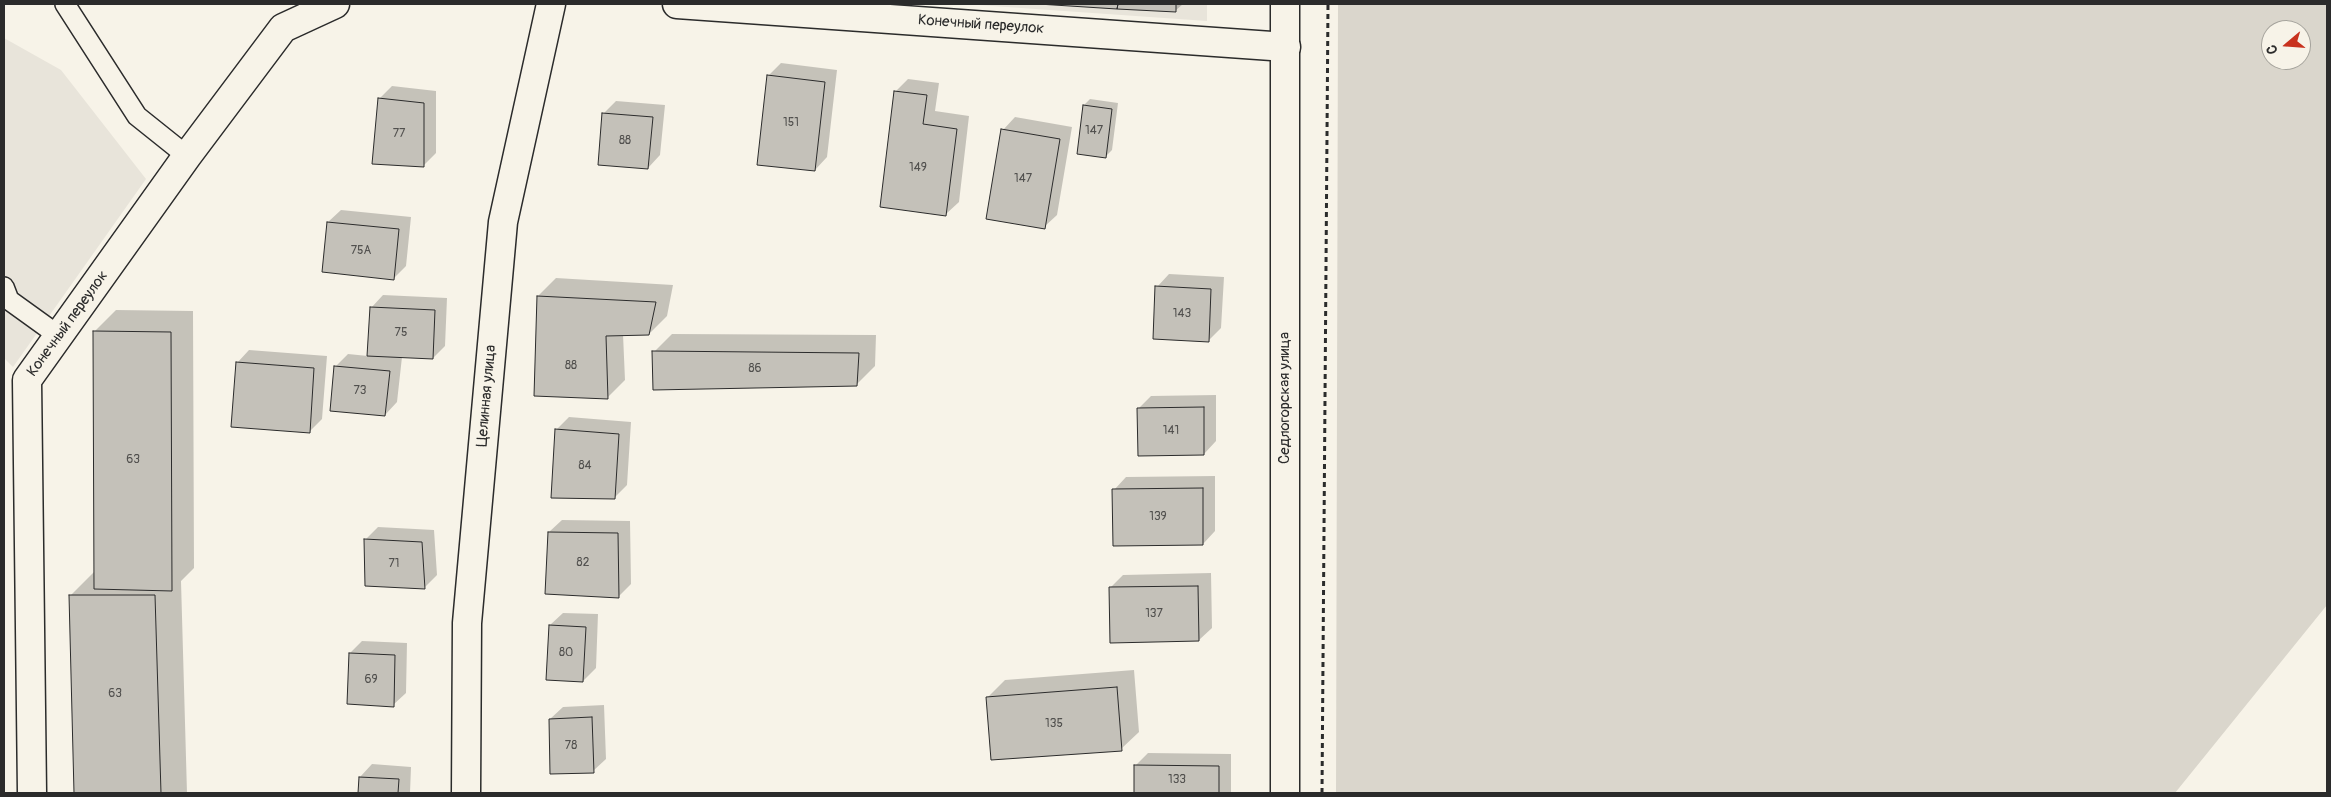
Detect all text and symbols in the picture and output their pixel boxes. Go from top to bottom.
street label: Конечный переулок [917,12,1045,38]
north arrow [2261,20,2311,70]
text: С [2263,43,2282,56]
house number: 151 [783,116,799,130]
house number: 147 [1085,124,1103,138]
house number: 77 [393,127,405,141]
house number: 88 [619,134,631,148]
house number: 149 [909,161,927,175]
house number: 147 [1014,172,1032,186]
house number: 75А [351,244,371,258]
street label: Конечный переулок [24,268,112,380]
house number: 143 [1173,307,1191,321]
house number: 75 [395,326,407,340]
street label: Седлогорская улица [1276,332,1294,464]
street label: Целинная улица [474,344,500,448]
house number: 88 [565,359,577,373]
house number: 86 [748,362,762,376]
house number: 73 [353,384,367,398]
house number: 141 [1163,424,1179,438]
house number: 63 [126,453,140,467]
house number: 84 [578,459,592,473]
house number: 139 [1149,510,1167,524]
house number: 82 [577,556,589,570]
house number: 71 [388,557,400,571]
house number: 137 [1145,607,1163,621]
house number: 80 [559,646,573,660]
house number: 69 [364,673,378,687]
house number: 63 [108,687,122,701]
house number: 135 [1045,717,1063,731]
house number: 78 [565,739,577,753]
house number: 133 [1168,773,1186,787]

